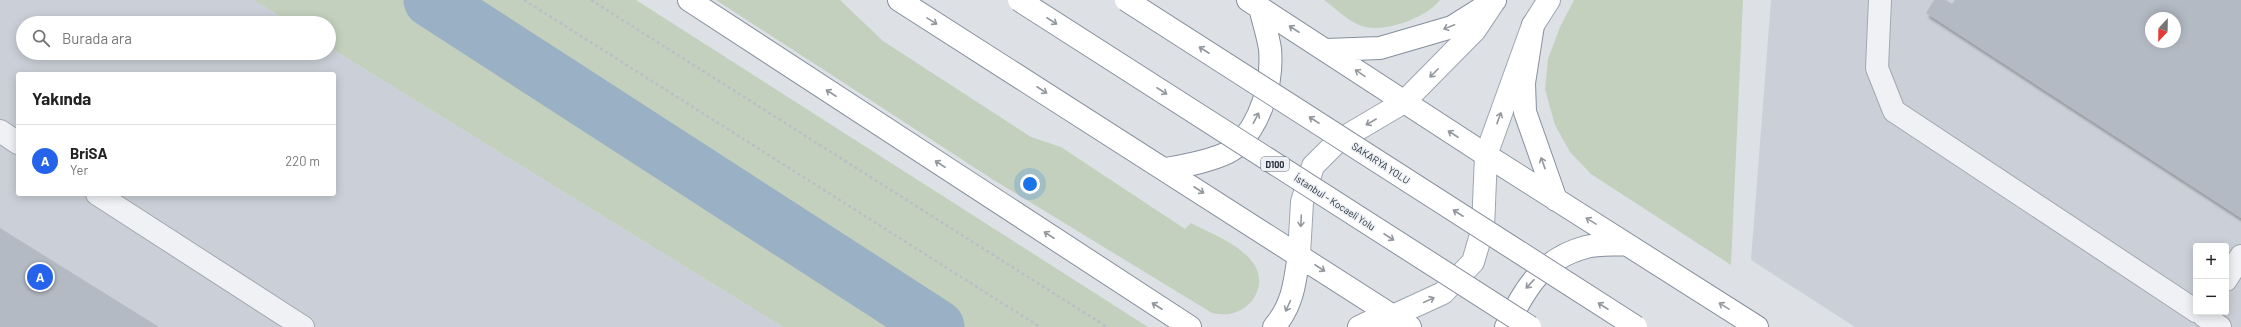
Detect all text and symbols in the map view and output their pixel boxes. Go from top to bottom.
north arrow [2145,12,2181,48]
search box [16,16,336,60]
one-way arrow [926,17,938,25]
one-way arrow [1046,17,1057,25]
one-way arrow [1444,24,1456,32]
one-way arrow [1288,25,1300,33]
icon: search [30,27,52,49]
text: Burada ara [62,29,132,47]
one-way arrow [1198,46,1210,54]
one-way arrow [1429,68,1439,78]
one-way arrow [1355,69,1366,77]
one-way arrow [1036,86,1047,94]
one-way arrow [1156,87,1167,95]
text: Yakında [32,88,91,108]
one-way arrow [826,89,837,97]
one-way arrow [1252,112,1260,124]
one-way arrow [1496,112,1503,125]
one-way arrow [1308,116,1319,125]
one-way arrow [1366,118,1377,126]
one-way arrow [1448,130,1459,138]
street label: SAKARYA YOLU [1350,140,1412,186]
text: BriSA [70,144,108,162]
text: A [41,153,49,169]
text: 220 m [285,153,320,169]
road number: D100 [1261,157,1289,171]
one-way arrow [1538,157,1546,169]
one-way arrow [935,160,946,168]
text: Yer [70,162,88,178]
street label: İstanbul - Kocaeli Yolu [1292,171,1378,233]
your location [1020,174,1040,194]
one-way arrow [1193,186,1204,195]
one-way arrow [1453,209,1464,217]
one-way arrow [1297,214,1304,227]
one-way arrow [1585,217,1596,226]
one-way arrow [1043,231,1054,239]
one-way arrow [1383,233,1395,241]
map controls [2193,243,2229,315]
button: + [2193,243,2229,279]
pin: A [27,262,53,292]
one-way arrow [1314,264,1325,272]
one-way arrow [1525,279,1535,289]
button: − [2193,279,2229,315]
one-way arrow [1422,296,1434,303]
one-way arrow [1284,300,1292,312]
one-way arrow [1152,302,1163,310]
one-way arrow [1598,302,1609,310]
one-way arrow [1719,302,1730,310]

